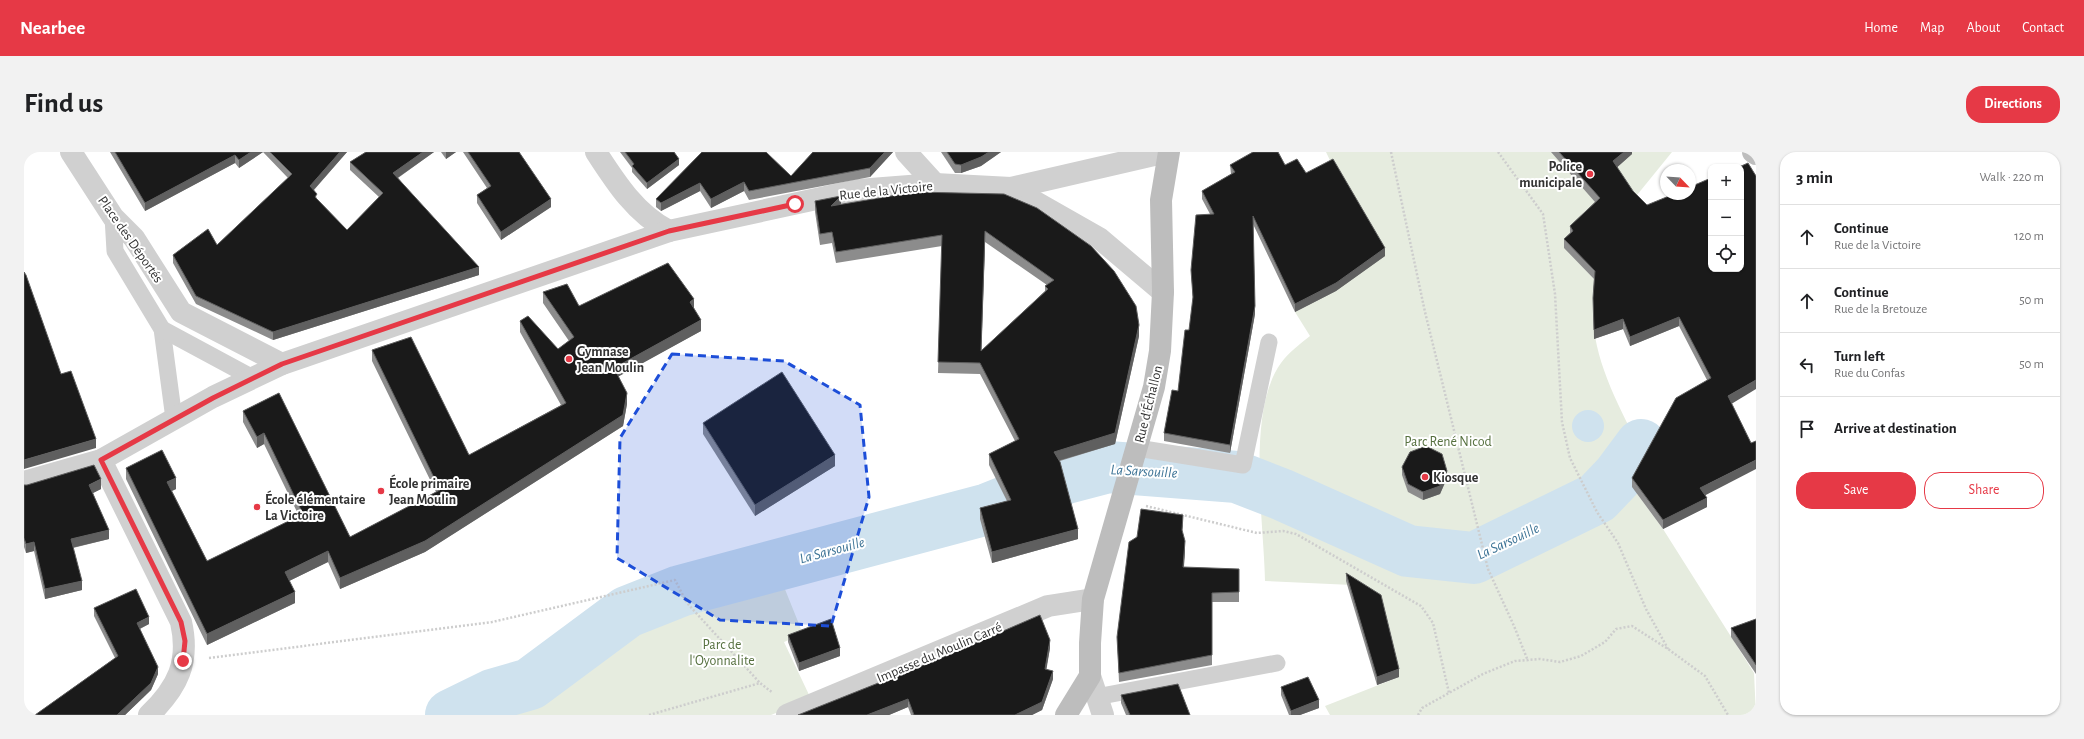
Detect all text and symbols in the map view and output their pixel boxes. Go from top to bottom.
text: Nearbee [20,19,85,38]
text: Home [1864,21,1898,35]
text: Map [1920,21,1944,35]
text: About [1966,21,2000,35]
text: Contact [2022,21,2064,35]
button: Directions [1966,86,2060,123]
text: Find us [24,90,103,118]
place label: Police municipale [1519,160,1582,190]
north arrow [1660,164,1696,200]
map controls [1708,164,1744,272]
button: + [1708,164,1744,200]
marker: Police municipale [1585,169,1595,179]
text: 3 min [1796,169,1833,186]
text: Walk · 220 m [1979,171,2044,184]
street label: Rue de la Victoire [839,179,933,203]
street label: Place des Déportés [95,194,165,285]
route start [786,195,804,213]
button: − [1708,200,1744,236]
text: Continue [1834,221,1889,236]
icon: ahead [1796,226,1818,248]
text: 120 m [2014,230,2044,243]
button: locate [1708,236,1744,272]
text: Rue de la Victoire [1834,239,1921,252]
text: Continue [1834,285,1889,300]
icon: ahead [1796,290,1818,312]
text: 50 m [2019,294,2044,307]
text: Rue de la Bretouze [1834,303,1927,316]
place label: Gymnase Jean Moulin [577,345,644,375]
text: Turn left [1834,349,1885,364]
marker: Gymnase Jean Moulin [564,354,574,364]
icon: left [1796,354,1818,376]
text: 50 m [2019,358,2044,371]
street label: Rue d'Échallon [1130,363,1165,444]
text: Rue du Confas [1834,367,1905,380]
icon: arrive [1796,418,1818,440]
text: Arrive at destination [1834,421,1957,436]
park label: Parc René Nicod [1404,435,1492,449]
water label: La Sarsouille [1110,462,1178,481]
place label: Kiosque [1433,471,1479,485]
marker: Kiosque [1420,472,1430,482]
button: Save [1796,472,1916,509]
button: Share [1924,472,2044,509]
place label: École primaire Jean Moulin [389,474,470,507]
marker: École primaire Jean Moulin [376,486,386,496]
place label: École élémentaire La Victoire [265,490,366,523]
marker: École élémentaire La Victoire [252,502,262,512]
water label: La Sarsouille [1475,520,1542,562]
water label: La Sarsouille [798,535,867,566]
street label: Impasse du Moulin Carré [875,620,1004,686]
park label: Parc de l'Oyonnalite [689,638,755,668]
route end [174,652,192,670]

